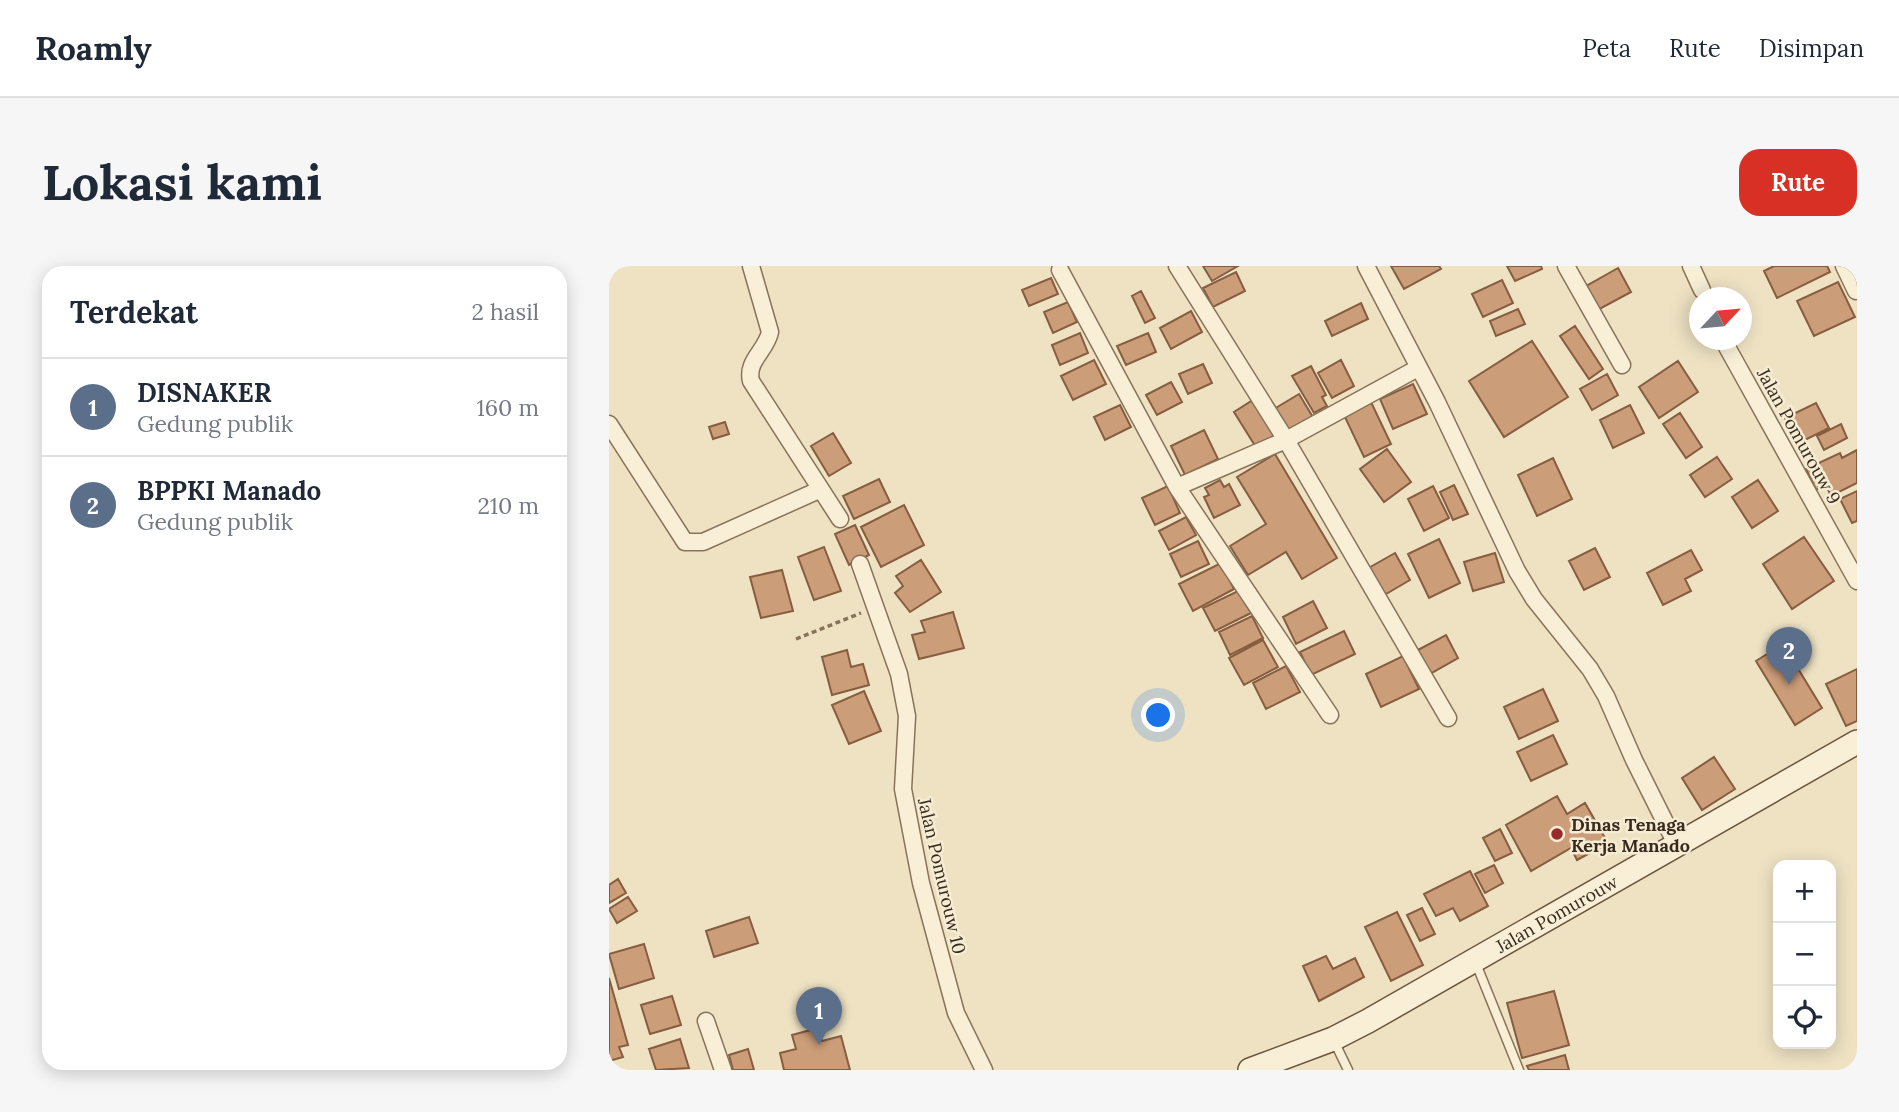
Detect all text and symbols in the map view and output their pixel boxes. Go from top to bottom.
text: Roamly [35,27,152,69]
text: Peta [1582,33,1631,64]
text: Rute [1669,33,1721,64]
text: Disimpan [1759,33,1864,64]
button: Rute [1739,149,1857,216]
text: Lokasi kami [42,151,322,213]
north arrow [1689,287,1752,350]
text: Terdekat [70,293,198,331]
text: 2 hasil [472,297,539,326]
street label: Jalan Pomurouw 9 [1752,363,1846,508]
text: DISNAKER [137,376,272,409]
text: 1 [88,393,98,422]
text: 160 m [476,393,539,422]
text: Gedung publik [137,409,293,438]
text: BPPKI Manado [137,474,321,507]
text: 2 [87,491,99,520]
text: 210 m [477,491,539,520]
text: Gedung publik [137,507,293,536]
pin: 2 [1766,627,1812,685]
your location [1141,698,1175,732]
street label: Jalan Pomurouw 10 [913,795,971,956]
place label: Dinas Tenaga Kerja Manado [1571,813,1690,857]
marker: Dinas Tenaga Kerja Manado [1549,826,1565,842]
map controls [1773,860,1836,1049]
button: + [1773,860,1836,923]
street label: Jalan Pomurouw [1490,869,1622,958]
button: − [1773,923,1836,986]
button: locate [1773,986,1836,1049]
pin: 1 [796,987,842,1045]

